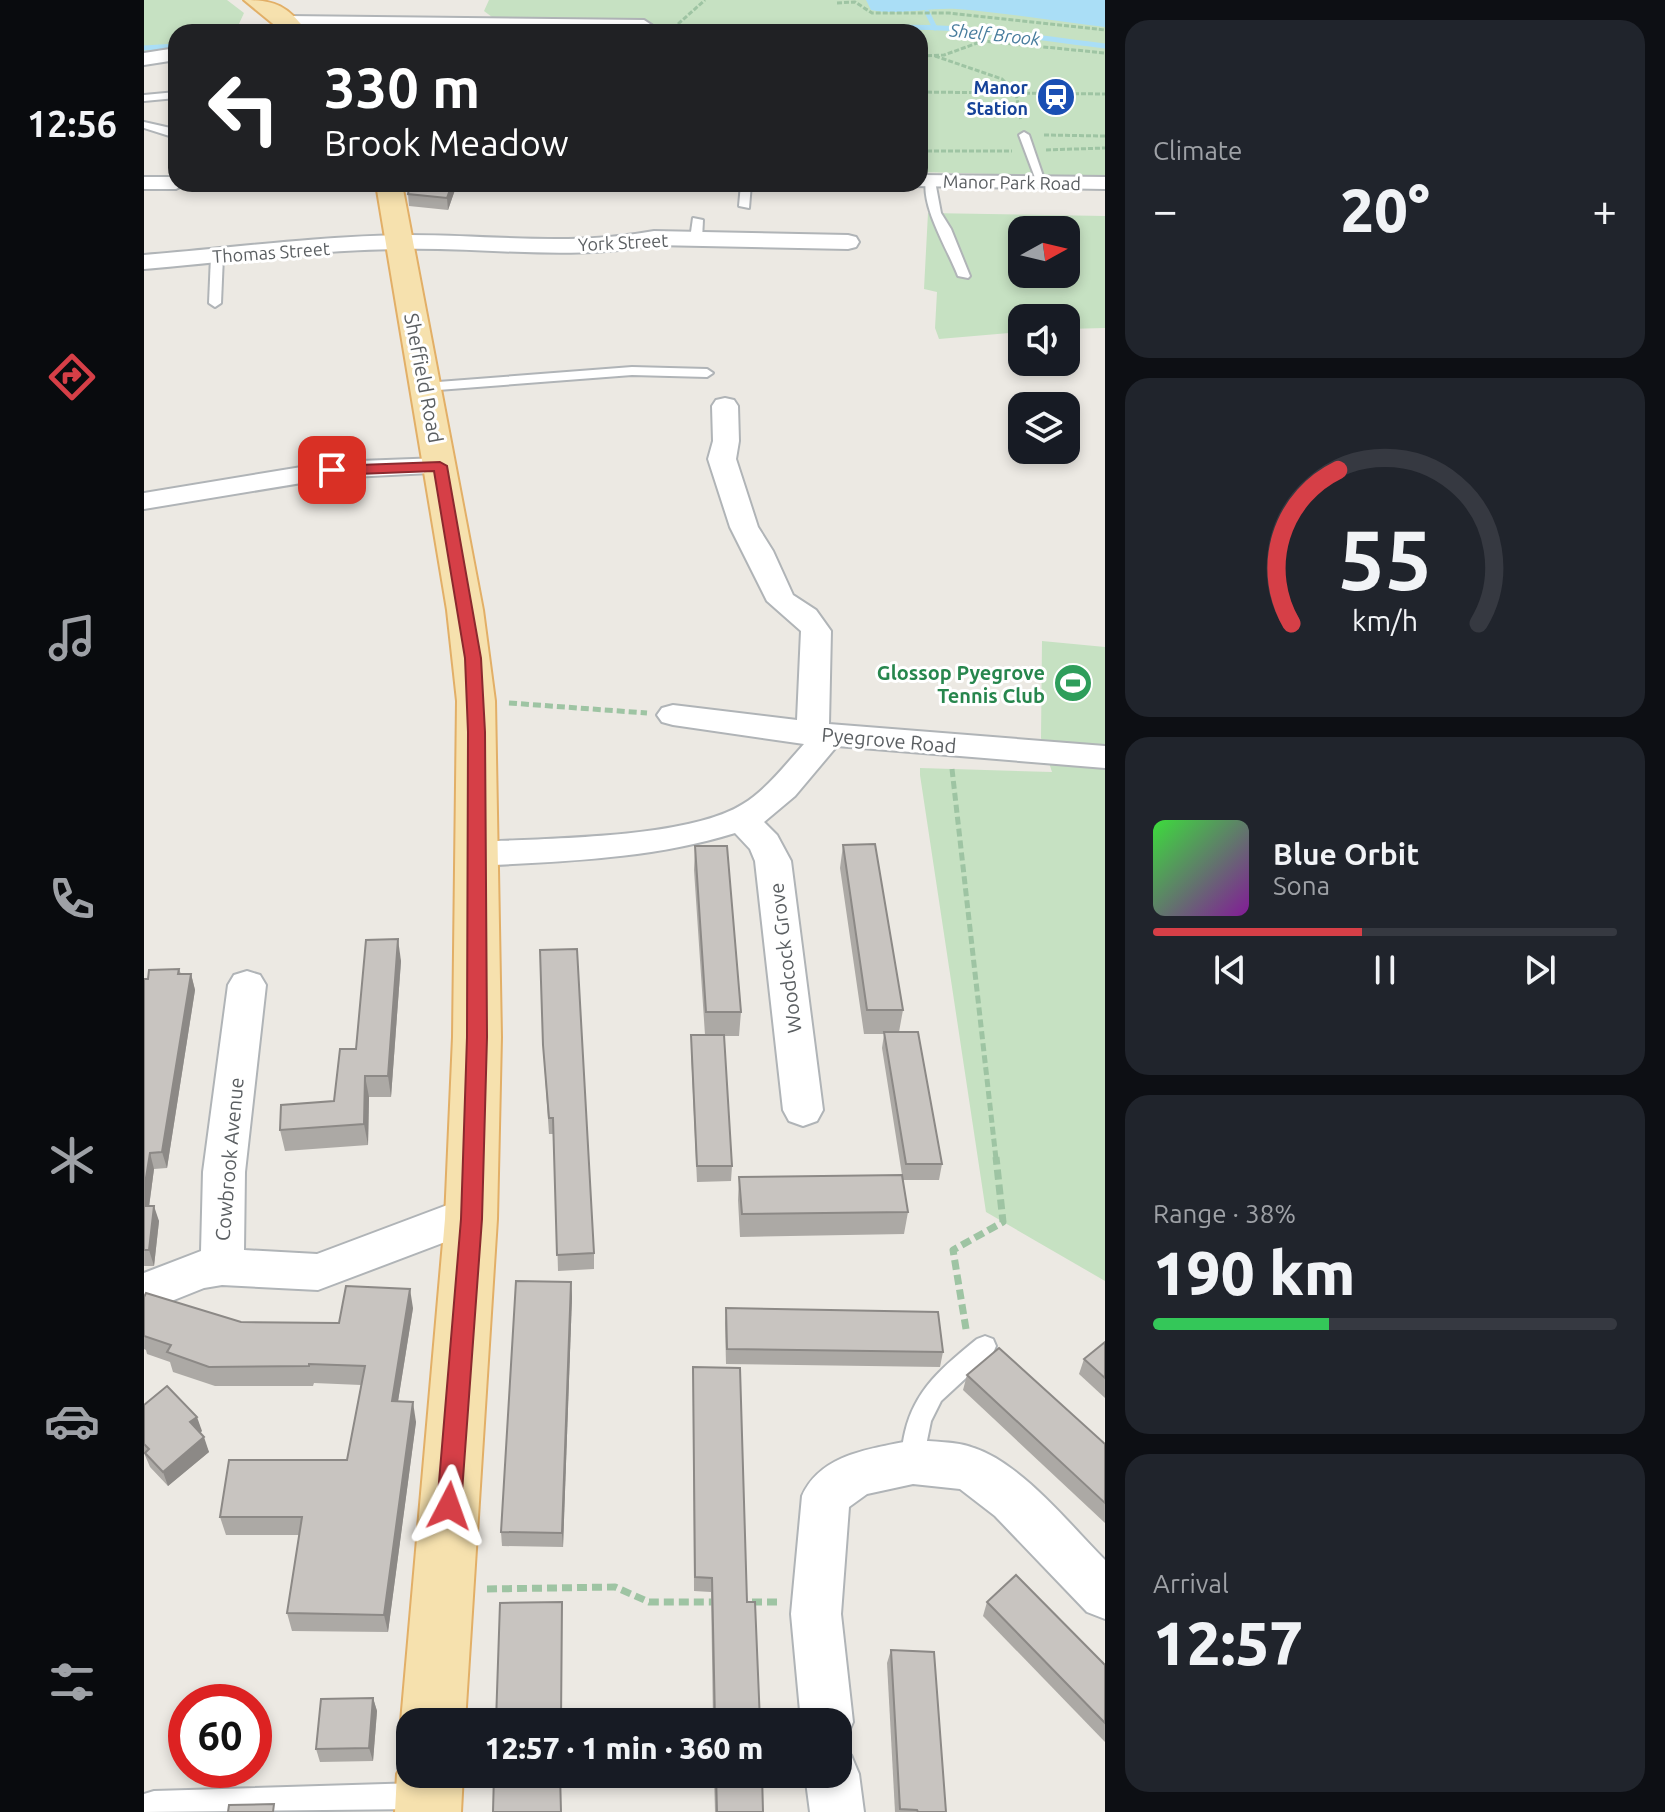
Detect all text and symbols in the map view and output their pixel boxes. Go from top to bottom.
water label: Shelf Brook [948,19,1042,50]
icon: left [192,56,296,160]
text: 330 m [324,56,480,119]
station icon: Manor Station [1035,76,1077,118]
place label: Manor Station [966,77,1029,118]
text: 12:56 [27,103,117,144]
text: Brook Meadow [324,122,569,163]
text: Climate [1153,136,1242,165]
street label: Manor Park Road [943,171,1081,193]
text: 20° [1340,176,1430,243]
text: − [1153,185,1178,234]
text: + [1592,185,1617,234]
north arrow [1008,216,1080,288]
map controls [1008,216,1080,464]
street label: York Street [577,230,669,254]
street label: Thomas Street [212,238,330,266]
button: sound [1008,304,1080,376]
street label: Sheffield Road [400,311,448,445]
icon: directions [44,349,100,405]
button: layers [1008,392,1080,464]
pin [298,436,366,504]
icon: arrive [310,448,354,492]
text: 55 [1338,511,1432,605]
text: km/h [1352,604,1418,636]
icon: music [44,610,100,666]
place label: Glossop Pyegrove Tennis Club [877,661,1045,707]
sports icon: Glossop Pyegrove Tennis Club [1052,662,1094,704]
street label: Pyegrove Road [821,723,957,757]
text: Blue Orbit [1273,837,1419,871]
icon: phone [44,871,100,927]
text: Sona [1273,871,1330,900]
street label: Woodcock Grove [764,881,806,1035]
icon: previous [1208,948,1252,992]
icon: pause [1363,948,1407,992]
icon: next [1518,948,1562,992]
street label: Cowbrook Avenue [210,1076,248,1242]
icon: climate [44,1132,100,1188]
text: Range · 38% [1153,1199,1296,1228]
text: 190 km [1153,1239,1355,1306]
icon: car [44,1393,100,1449]
position arrow [407,1464,491,1548]
text: Arrival [1153,1569,1229,1598]
text: 12:57 [1153,1609,1303,1676]
icon: filters [44,1654,100,1710]
speed limit sign: 60 [168,1684,272,1788]
text: 12:57 · 1 min · 360 m [485,1731,763,1765]

